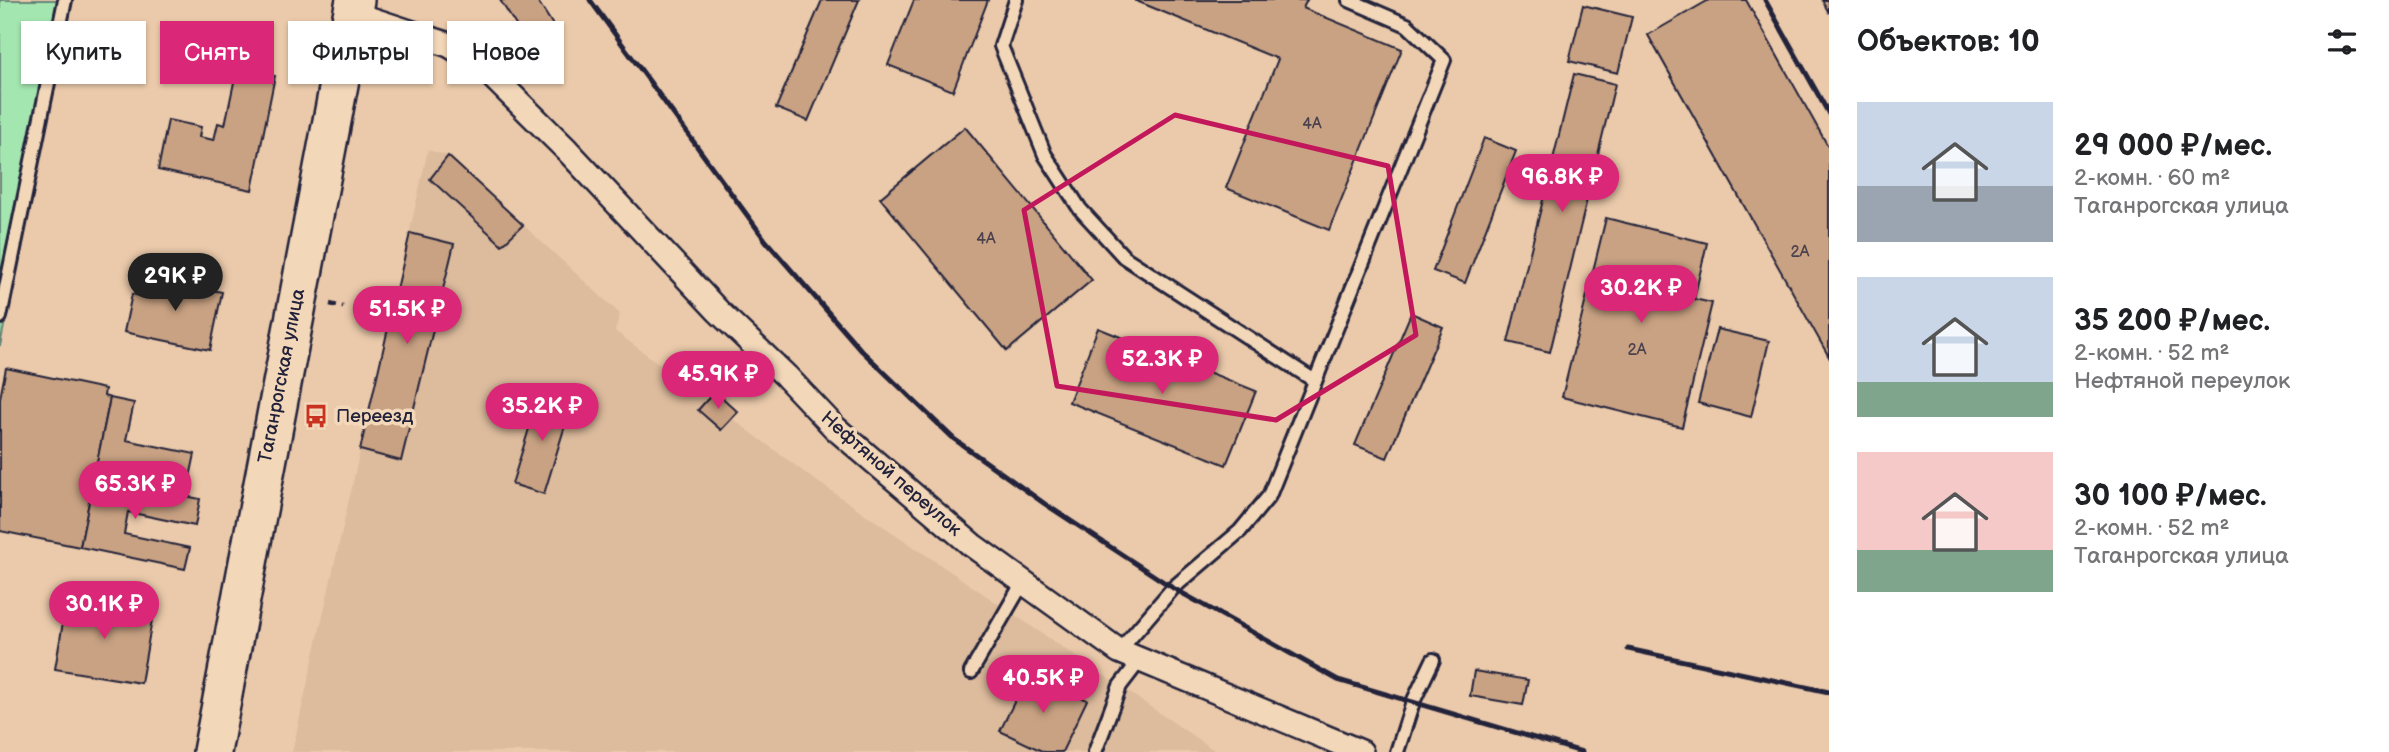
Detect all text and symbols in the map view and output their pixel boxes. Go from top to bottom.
chip: Купить [21,21,146,84]
chip: Снять [160,21,274,84]
chip: Фильтры [288,21,433,84]
chip: Новое [447,21,564,84]
icon: filters [2323,23,2361,61]
text: Объектов: 10 [1857,24,2040,60]
house number: 4А [1302,115,1322,134]
text: 29 000 ₽/мес. [2074,128,2272,164]
icon: home [1913,130,1997,214]
pin: 96.8K ₽ [1497,154,1627,214]
text: 96.8K ₽ [1521,163,1603,191]
text: 2-комн. · 60 m² [2074,164,2230,192]
text: Таганрогская улица [2074,192,2289,220]
house number: 4А [976,230,996,249]
house number: 2А [1790,243,1810,262]
pin: 29K ₽ [126,254,224,313]
text: 29K ₽ [144,262,206,290]
pin: 30.2K ₽ [1576,266,1706,325]
text: 30.2K ₽ [1600,274,1682,302]
pin: 51.5K ₽ [342,286,472,346]
street label: Таганрогская улица [254,287,310,465]
text: 51.5K ₽ [369,295,445,323]
text: 35 200 ₽/мес. [2074,303,2270,339]
icon: home [1913,305,1997,389]
pin: 52.3K ₽ [1097,336,1227,396]
text: 2-комн. · 52 m² [2074,339,2229,367]
house number: 2А [1627,341,1647,360]
text: 52.3K ₽ [1122,345,1202,373]
pin: 45.9K ₽ [653,352,783,411]
text: 45.9K ₽ [678,360,758,388]
text: Нефтяной переулок [2074,367,2290,395]
pin: 35.2K ₽ [477,384,607,443]
text: 35.2K ₽ [502,392,582,420]
bus stop icon: Переезд [302,402,330,430]
place label: Переезд [336,405,414,428]
street label: Нефтяной переулок [816,407,966,541]
pin: 65.3K ₽ [70,462,200,521]
text: 65.3K ₽ [95,470,175,498]
text: 30 100 ₽/мес. [2074,478,2267,514]
icon: home [1913,480,1997,564]
text: 2-комн. · 52 m² [2074,514,2229,542]
text: Таганрогская улица [2074,542,2289,570]
pin: 30.1K ₽ [39,582,169,641]
text: 30.1K ₽ [65,590,143,618]
pin: 40.5K ₽ [978,656,1108,715]
text: 40.5K ₽ [1002,664,1084,692]

